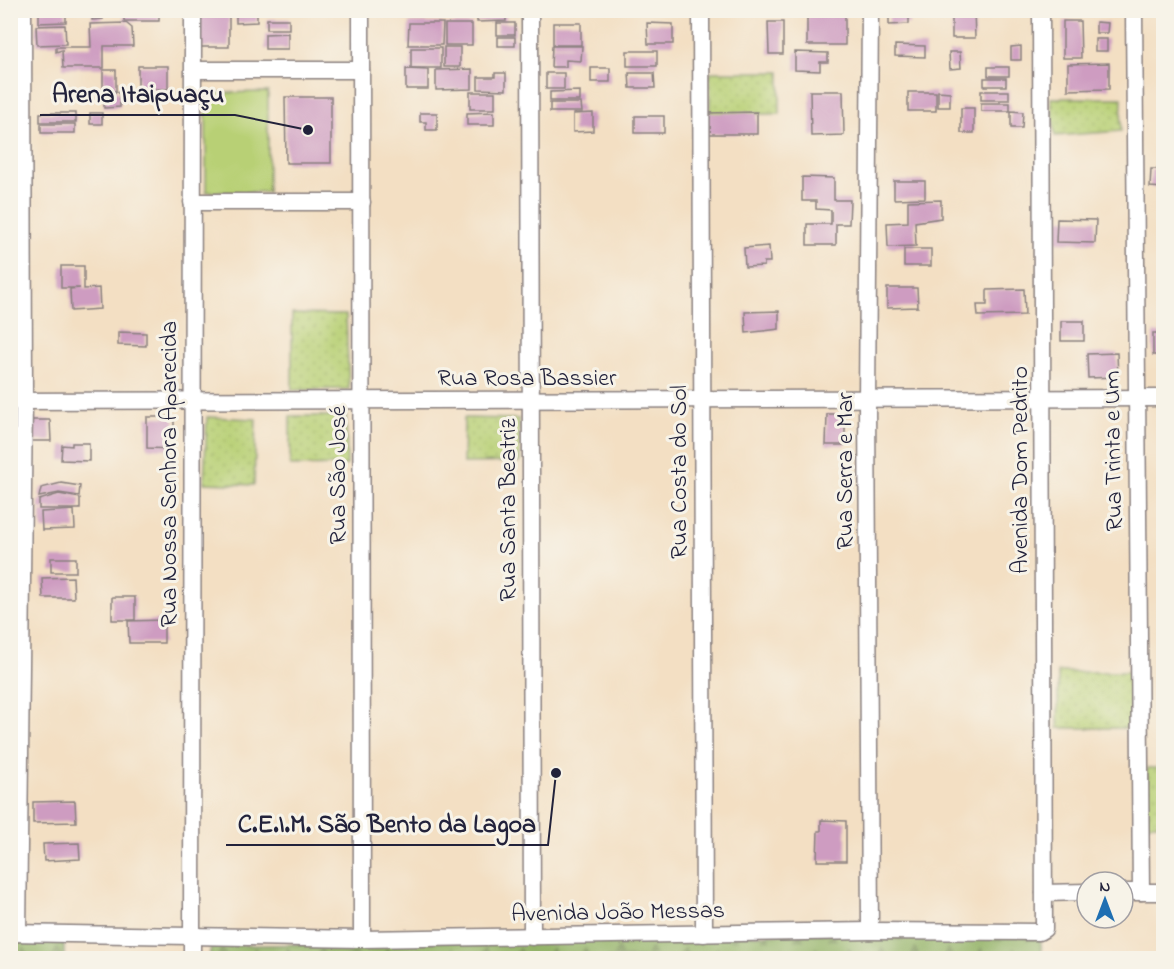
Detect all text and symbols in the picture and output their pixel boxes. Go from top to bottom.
callout: Arena Itaipuaçu [40,71,235,115]
text: Arena Itaipuaçu [52,77,224,115]
street label: Rua Nossa Senhora Aparecida [153,321,188,627]
street label: Rua Rosa Bassier [438,362,617,397]
street label: Avenida Dom Pedrito [1004,366,1039,574]
street label: Rua Trinta e Um [1096,370,1133,532]
street label: Rua Costa do Sol [663,385,698,559]
street label: Rua Serra e Mar [829,392,864,550]
street label: Rua São José [322,405,357,545]
street label: Rua Santa Beatriz [492,418,527,601]
callout: C.E.I.M. São Bento da Lagoa [226,801,548,845]
text: C.E.I.M. São Bento da Lagoa [238,807,536,846]
north arrow [1075,870,1135,930]
text: N [1100,875,1111,899]
street label: Avenida João Messas [511,894,725,933]

